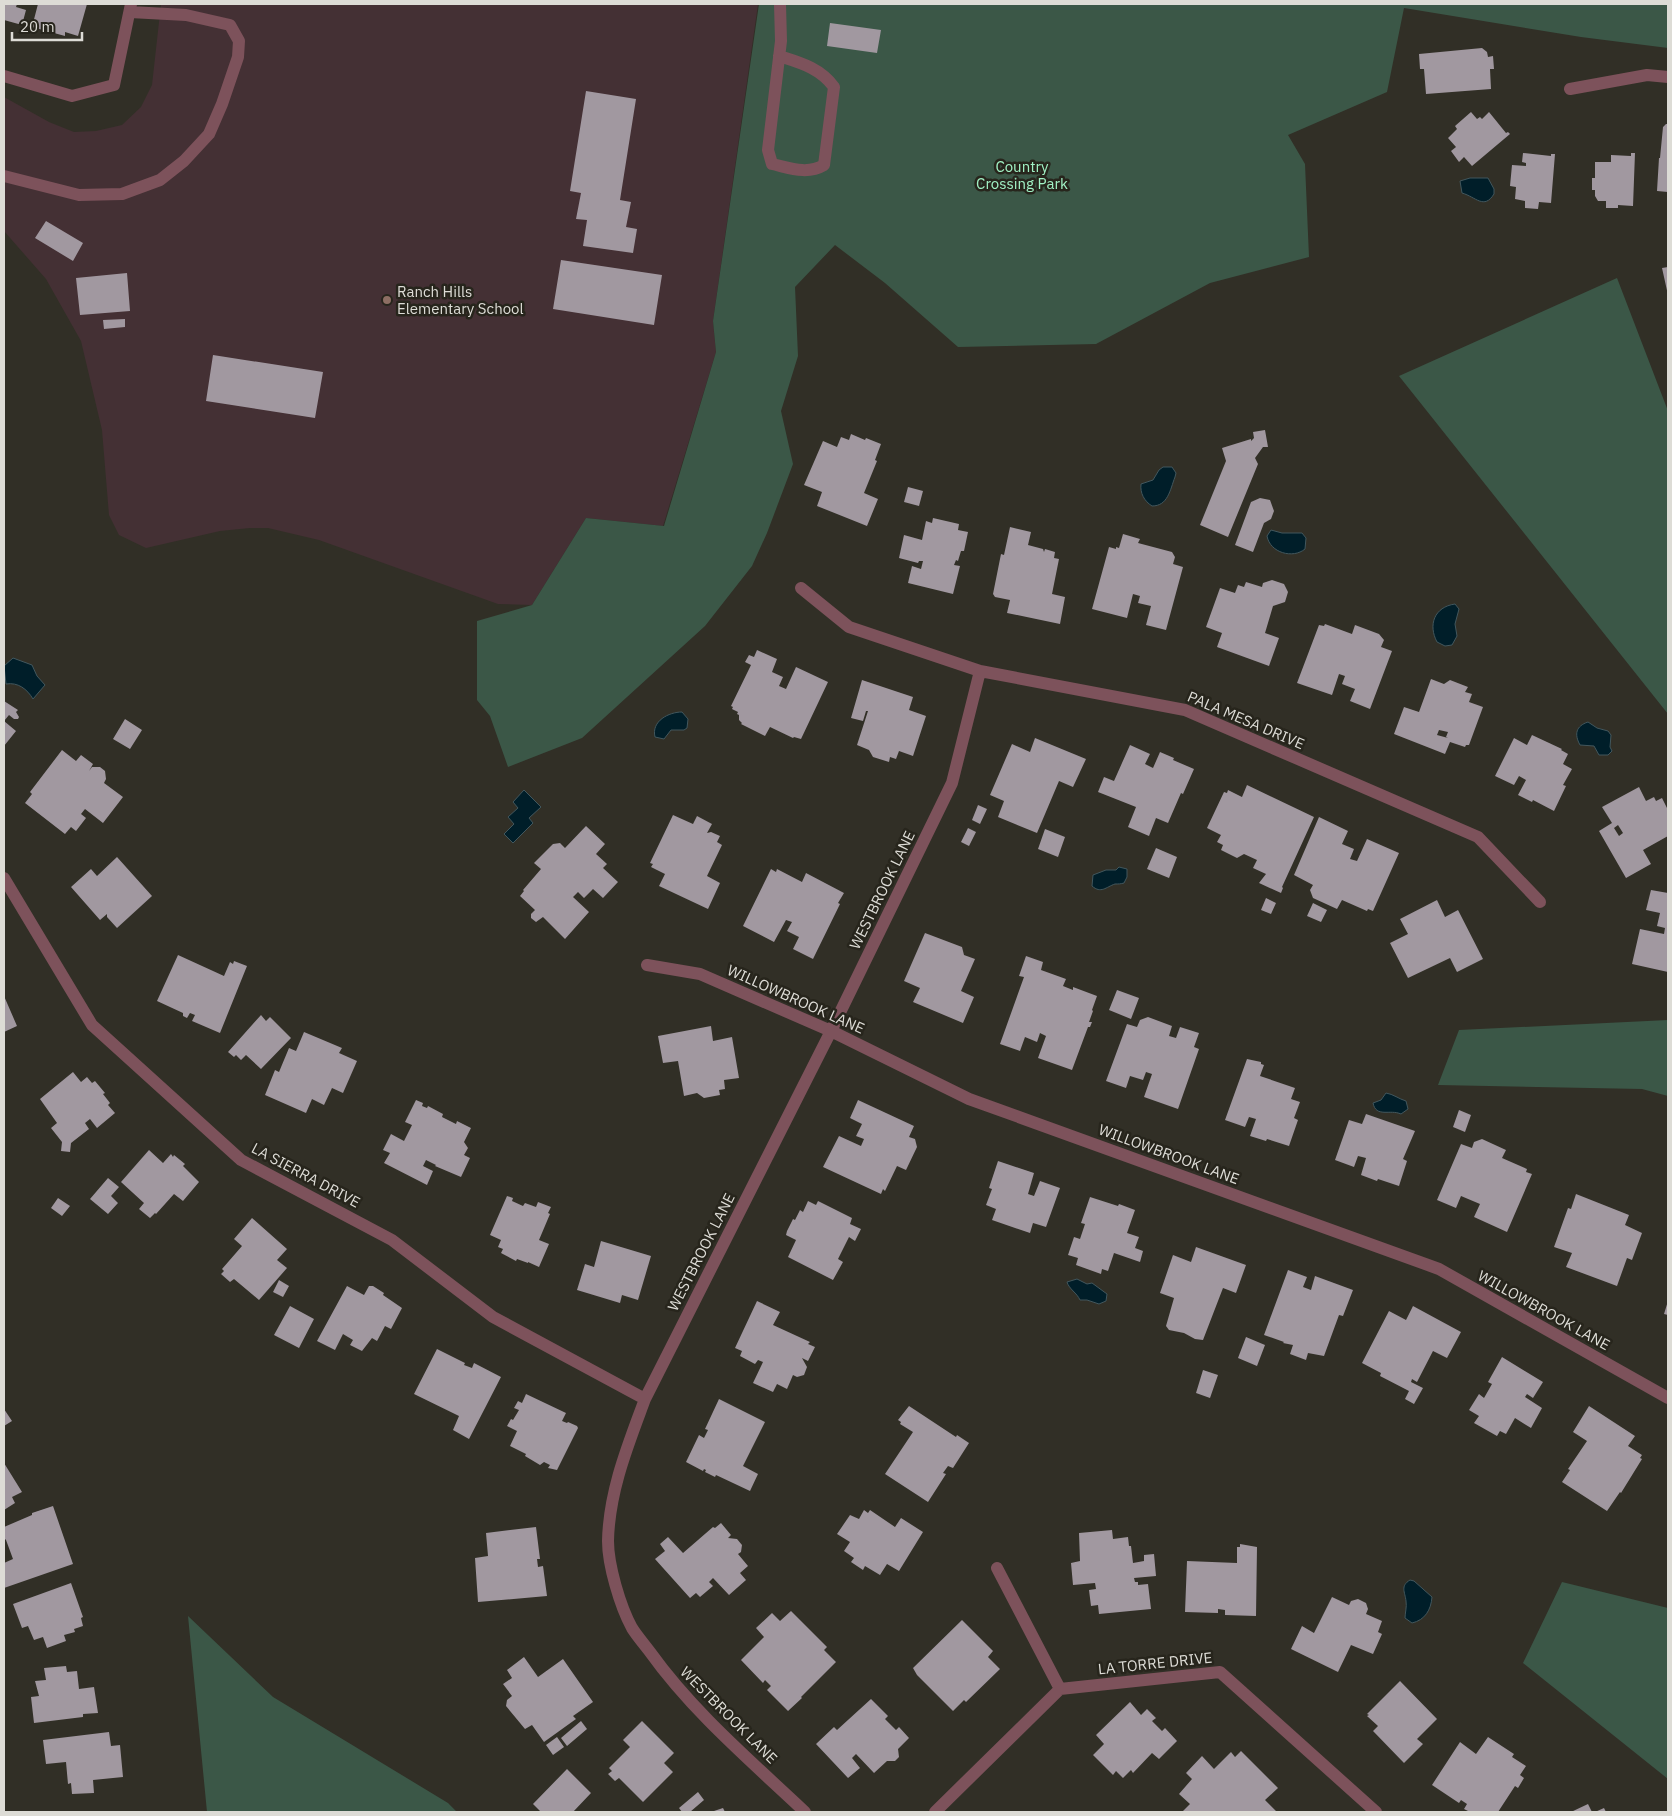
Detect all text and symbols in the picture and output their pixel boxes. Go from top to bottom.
scale bar [12,10,82,42]
text: 20 m [20,17,55,36]
park label: Country Crossing Park [976,157,1068,193]
place label: Ranch Hills Elementary School [397,282,524,318]
marker: Ranch Hills Elementary School [381,294,393,306]
street label: PALA MESA DRIVE [1185,687,1307,753]
street label: WESTBROOK LANE [845,828,919,952]
street label: WILLOWBROOK LANE [724,960,868,1038]
street label: WILLOWBROOK LANE [1096,1120,1242,1188]
street label: LA SIERRA DRIVE [248,1138,364,1212]
street label: WESTBROOK LANE [663,1190,739,1314]
street label: WILLOWBROOK LANE [1475,1266,1613,1354]
street label: LA TORRE DRIVE [1097,1648,1213,1678]
street label: WESTBROOK LANE [676,1662,782,1768]

